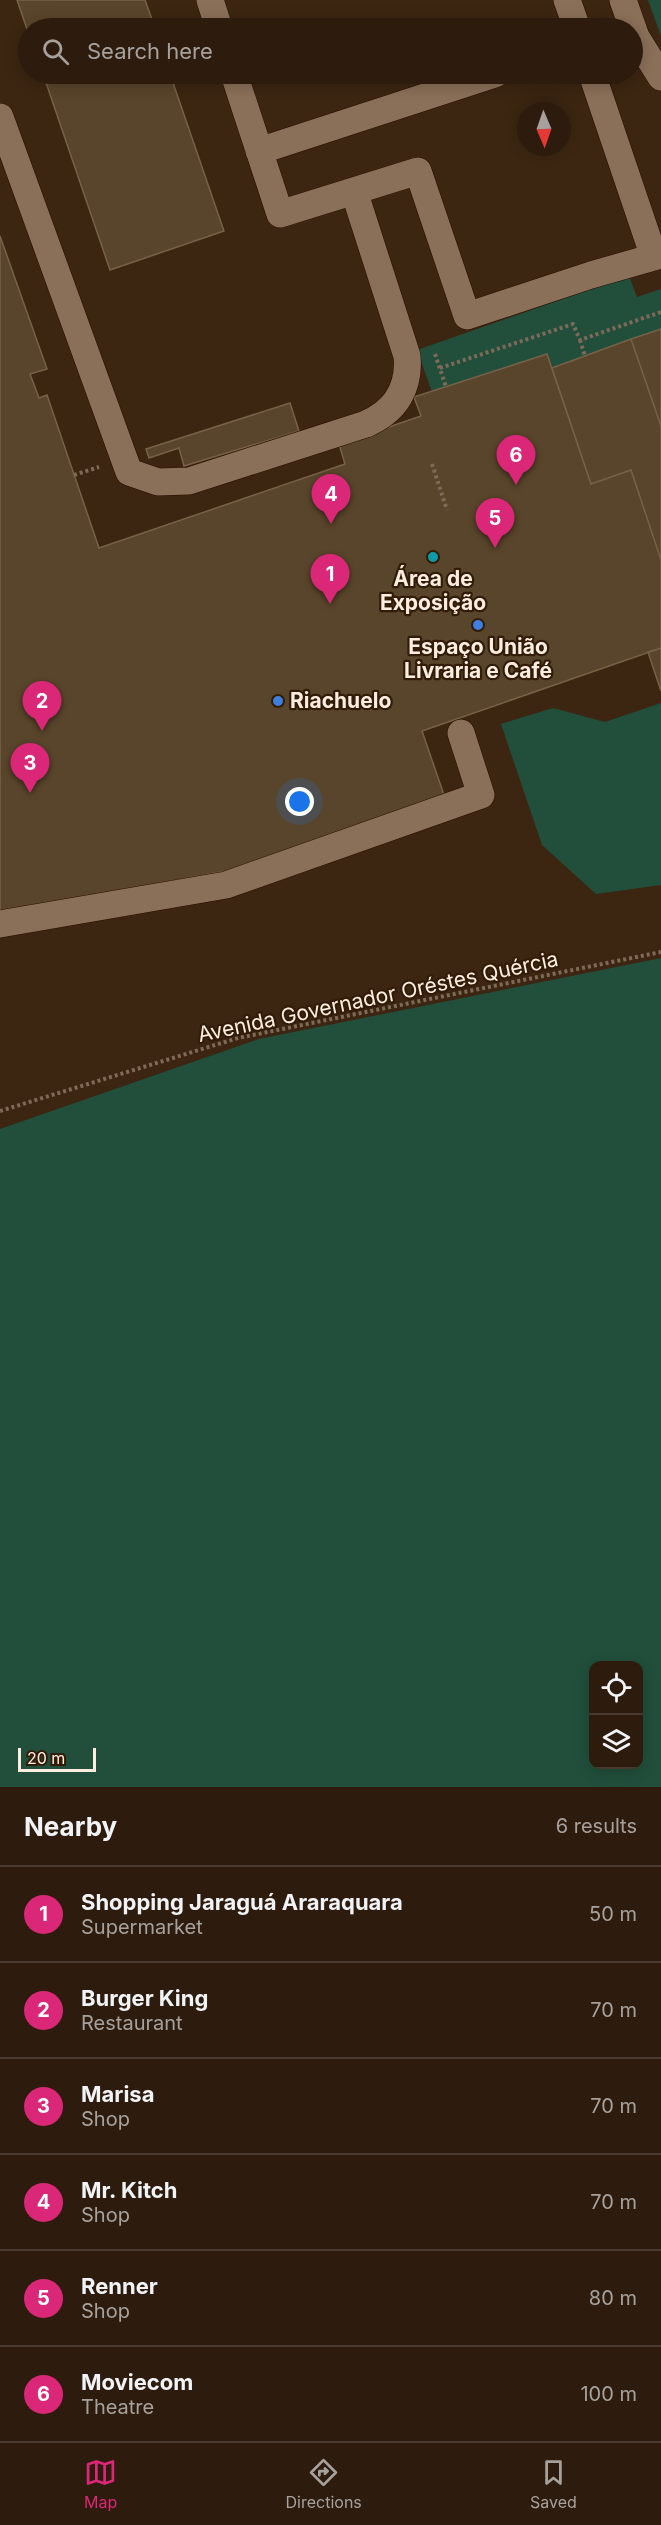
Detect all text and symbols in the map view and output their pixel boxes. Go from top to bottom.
search box [18,18,643,84]
icon: search [39,35,72,68]
text: Search here [87,38,213,64]
north arrow [517,102,571,156]
pin: 6 [496,436,536,485]
pin: 4 [312,474,350,524]
pin: 5 [476,498,514,548]
marker: Área de Exposição [426,550,440,564]
pin: 1 [310,554,350,604]
place label: Área de Exposição [380,565,486,615]
marker: Espaço União Livraria e Café [471,618,485,632]
place label: Espaço União Livraria e Café [404,634,552,683]
pin: 2 [22,682,62,731]
place label: Riachuelo [290,688,391,713]
marker: Riachuelo [271,694,285,708]
pin: 3 [10,744,50,793]
your location [285,787,314,816]
street label: Avenida Governador Oréstes Quércia [195,946,560,1047]
map controls [589,1661,643,1769]
button: locate [589,1661,643,1715]
button: layers [589,1715,643,1769]
scale bar [18,1745,96,1772]
text: 20 m [27,1748,65,1768]
text: Nearby [24,1811,117,1842]
text: 6 results [556,1814,637,1838]
text: Shopping Jaraguá Araraquara [81,1889,403,1915]
text: 1 [39,1902,48,1926]
text: 50 m [589,1902,637,1926]
text: Supermarket [81,1915,203,1939]
text: Burger King [81,1985,208,2011]
text: 2 [37,1998,50,2022]
text: 70 m [590,1998,637,2022]
text: Restaurant [81,2011,183,2035]
text: Marisa [81,2081,154,2107]
text: 3 [37,2094,50,2118]
text: 70 m [590,2094,637,2118]
text: Shop [81,2107,130,2131]
text: Mr. Kitch [81,2177,177,2203]
text: 4 [37,2190,50,2214]
text: 70 m [590,2190,637,2214]
text: Shop [81,2203,130,2227]
text: Renner [81,2273,158,2299]
text: 5 [37,2286,50,2310]
text: 80 m [589,2286,637,2310]
text: Shop [81,2299,130,2323]
text: Moviecom [81,2369,193,2395]
text: 6 [37,2382,50,2406]
text: 100 m [580,2382,637,2406]
text: Theatre [81,2395,154,2419]
tab: Map [84,2456,117,2512]
tab: Directions [286,2456,362,2512]
tab: Saved [530,2456,577,2512]

